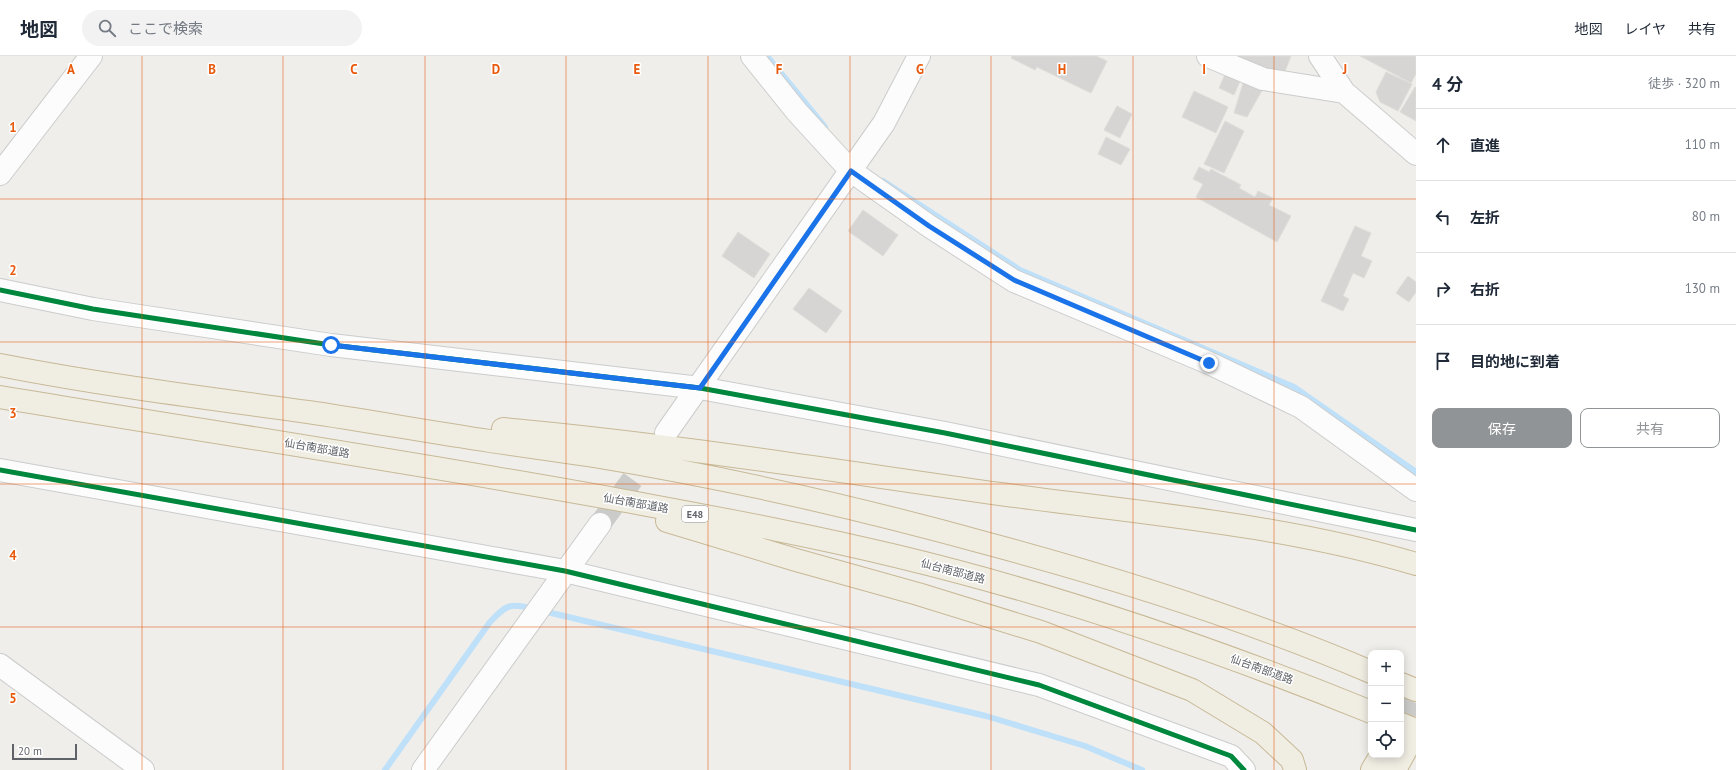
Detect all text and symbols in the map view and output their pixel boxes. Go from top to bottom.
search box [82,10,362,46]
text: 地図 [20,17,58,41]
icon: search [96,17,118,39]
text: ここで検索 [128,19,203,38]
text: 地図 [1574,20,1602,38]
text: レイヤ [1624,20,1666,38]
text: 共有 [1688,20,1716,38]
text: A [67,61,75,78]
text: B [208,61,216,78]
text: C [350,61,358,78]
text: D [492,61,500,78]
text: E [634,61,641,78]
text: F [776,61,783,78]
text: G [916,61,924,78]
text: H [1058,61,1066,78]
text: I [1202,61,1206,78]
text: J [1342,61,1347,78]
text: 4 分 [1432,73,1463,95]
text: 徒歩 · 320 m [1648,75,1720,92]
text: 1 [9,119,17,136]
icon: ahead [1432,134,1454,156]
text: 直進 [1470,136,1500,155]
text: 110 m [1685,136,1720,153]
icon: left [1432,206,1454,228]
text: 左折 [1470,208,1500,227]
text: 80 m [1692,208,1720,225]
text: 2 [9,262,17,279]
icon: right [1432,278,1454,300]
text: 右折 [1470,280,1500,299]
text: 130 m [1685,280,1720,297]
route start [322,336,340,354]
icon: arrive [1432,350,1454,372]
text: 目的地に到着 [1470,352,1560,371]
route end [1200,354,1218,372]
text: 3 [9,405,17,422]
button: 保存 [1432,408,1572,448]
button: 共有 [1580,408,1720,448]
street label: 仙台南部道路 [283,435,351,461]
street label: 仙台南部道路 [602,490,670,516]
road number: E48 [682,506,708,522]
text: 4 [9,547,17,564]
street label: 仙台南部道路 [919,556,987,586]
map controls [1368,650,1404,758]
button: + [1368,650,1404,686]
street label: 仙台南部道路 [1229,651,1295,687]
button: − [1368,686,1404,722]
text: 5 [9,690,17,707]
button: locate [1368,722,1404,758]
scale bar [12,742,77,761]
text: 20 m [18,744,42,758]

